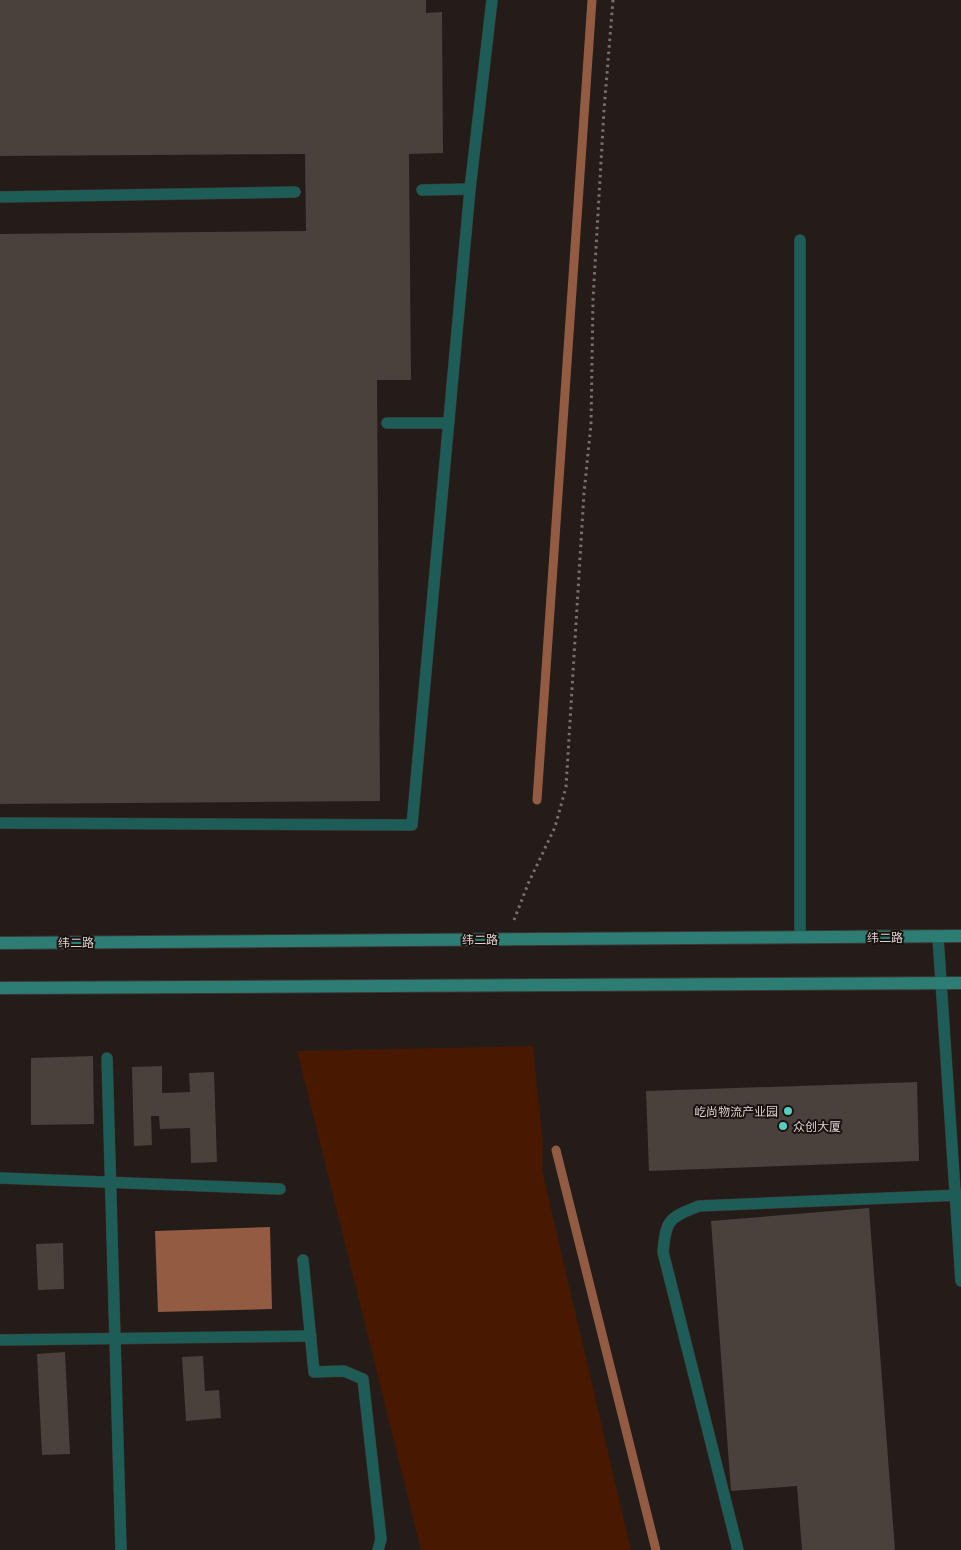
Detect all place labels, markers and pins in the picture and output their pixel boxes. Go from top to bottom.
place label: 屹尚物流产业园 [694,1104,778,1118]
marker: 屹尚物流产业园 [782,1105,794,1117]
place label: 众创大厦 [793,1119,841,1133]
marker: 众创大厦 [777,1120,789,1132]

